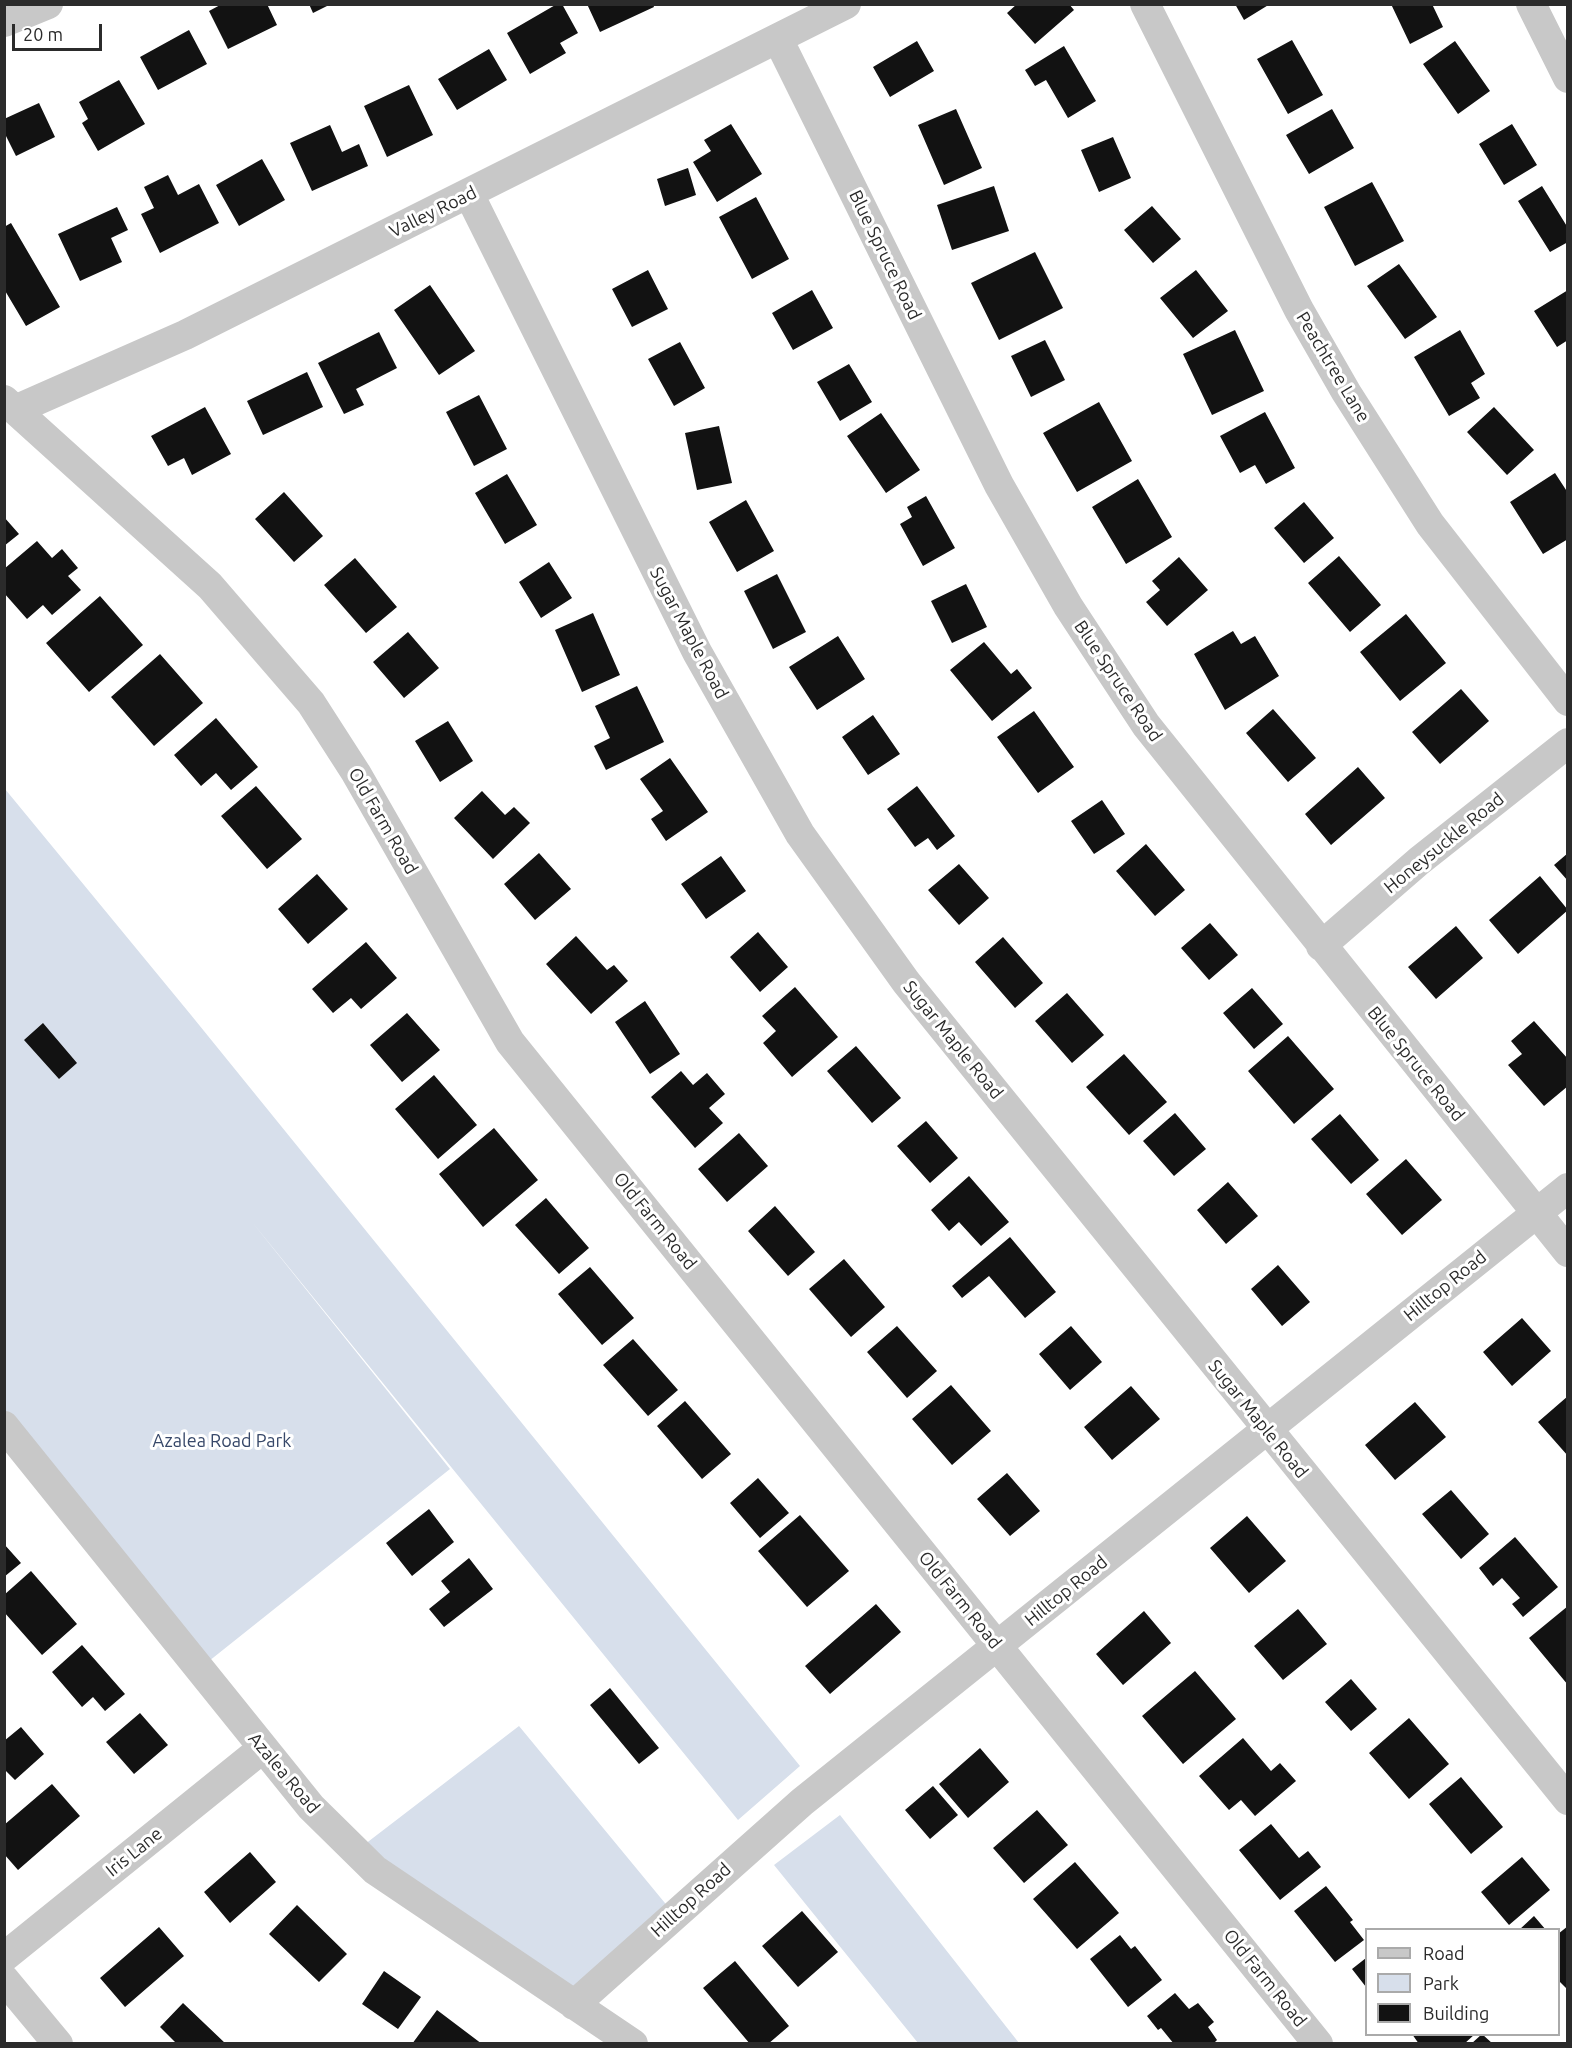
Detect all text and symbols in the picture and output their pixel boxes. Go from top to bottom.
scale bar [15,12,105,50]
text: 20 m [23,24,63,44]
street label: Valley Road [386,182,480,242]
street label: Blue Spruce Road [844,187,926,323]
street label: Peachtree Lane [1292,308,1374,426]
street label: Sugar Maple Road [645,563,733,703]
street label: Blue Spruce Road [1070,616,1166,746]
street label: Old Farm Road [344,764,422,878]
street label: Honeysuckle Road [1380,788,1508,898]
street label: Sugar Maple Road [899,976,1007,1104]
street label: Blue Spruce Road [1363,1002,1469,1126]
street label: Old Farm Road [609,1168,701,1274]
street label: Hilltop Road [1399,1246,1491,1326]
street label: Sugar Maple Road [1204,1355,1312,1483]
park label: Azalea Road Park [153,1430,291,1452]
street label: Old Farm Road [914,1547,1006,1653]
street label: Hilltop Road [1020,1551,1112,1631]
street label: Azalea Road [244,1728,324,1818]
street label: Iris Lane [101,1823,167,1881]
street label: Hilltop Road [647,1858,735,1942]
street label: Old Farm Road [1219,1925,1311,2031]
legend [1365,1928,1560,2036]
text: Road [1423,1943,1465,1963]
text: Park [1423,1973,1459,1993]
text: Building [1423,2003,1489,2023]

